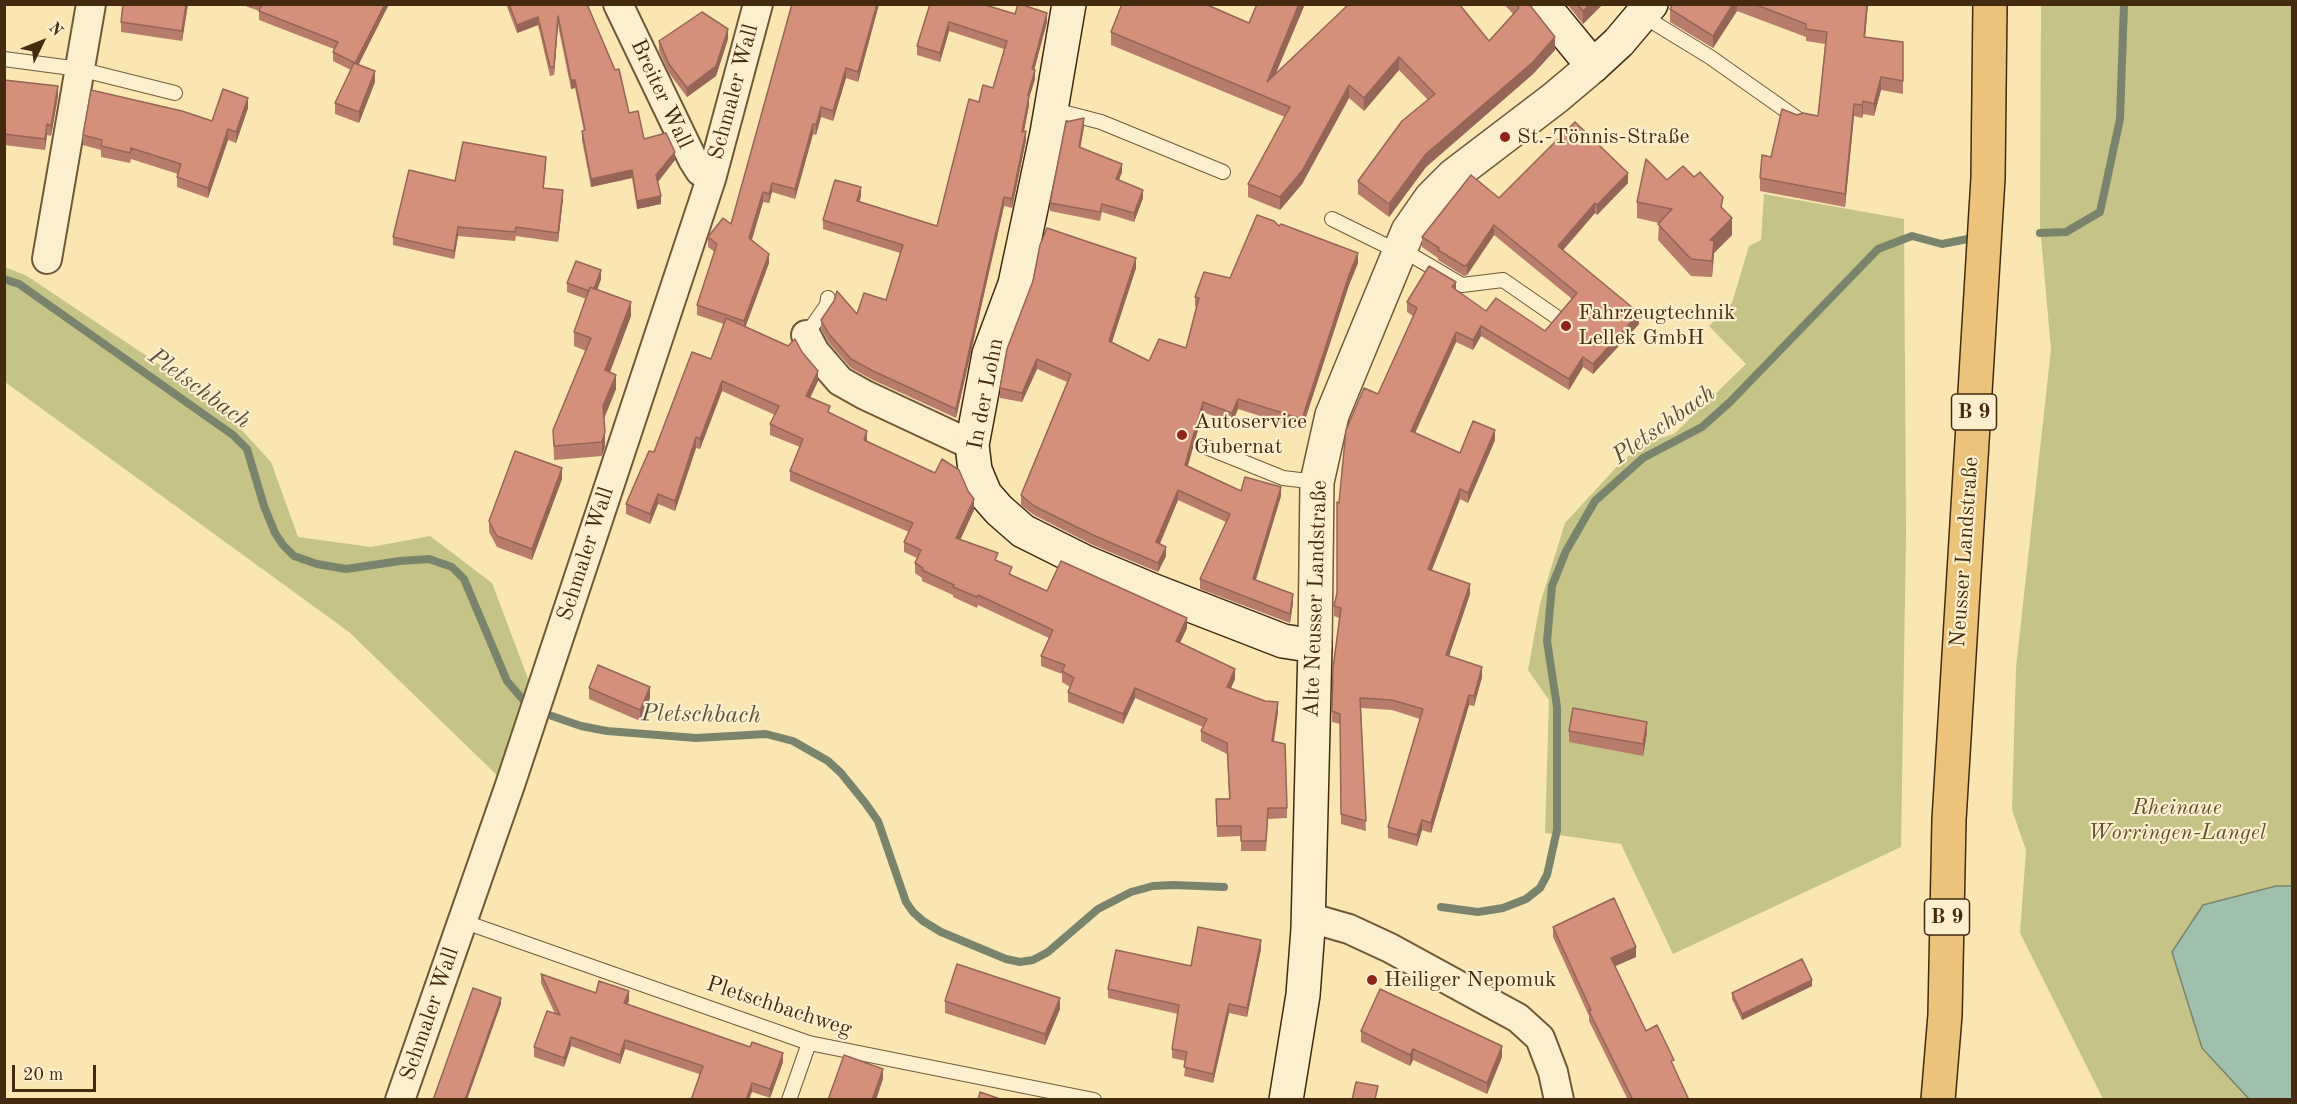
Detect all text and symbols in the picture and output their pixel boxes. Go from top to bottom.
north arrow [12,12,72,72]
text: N [45,20,65,40]
street label: Schmaler Wall [703,21,765,163]
street label: Breiter Wall [624,35,698,153]
place label: St.-Tönnis-Straße [1517,124,1690,150]
marker: St.-Tönnis-Straße [1498,130,1512,144]
place label: Fahrzeugtechnik Lellek GmbH [1578,300,1735,352]
marker: Fahrzeugtechnik Lellek GmbH [1559,319,1573,333]
street label: In der Lohn [962,336,1010,452]
water label: Pletschbach [142,342,256,436]
water label: Pletschbach [1607,379,1721,471]
road number: B 9 [1952,394,1996,430]
place label: Autoservice Gubernat [1194,409,1307,460]
marker: Autoservice Gubernat [1175,428,1189,442]
street label: Neusser Landstraße [1945,456,1985,648]
street label: Alte Neusser Landstraße [1299,480,1333,718]
street label: Schmaler Wall [552,484,620,624]
water label: Pletschbach [641,700,761,730]
park label: Rheinaue Worringen-Langel [2088,795,2266,846]
road number: B 9 [1924,899,1970,935]
street label: Schmaler Wall [395,944,465,1084]
place label: Heiliger Nepomuk [1384,967,1556,993]
street label: Pletschbachweg [703,971,855,1043]
marker: Heiliger Nepomuk [1365,973,1379,987]
scale bar [15,1053,99,1091]
text: 20 m [23,1066,63,1084]

